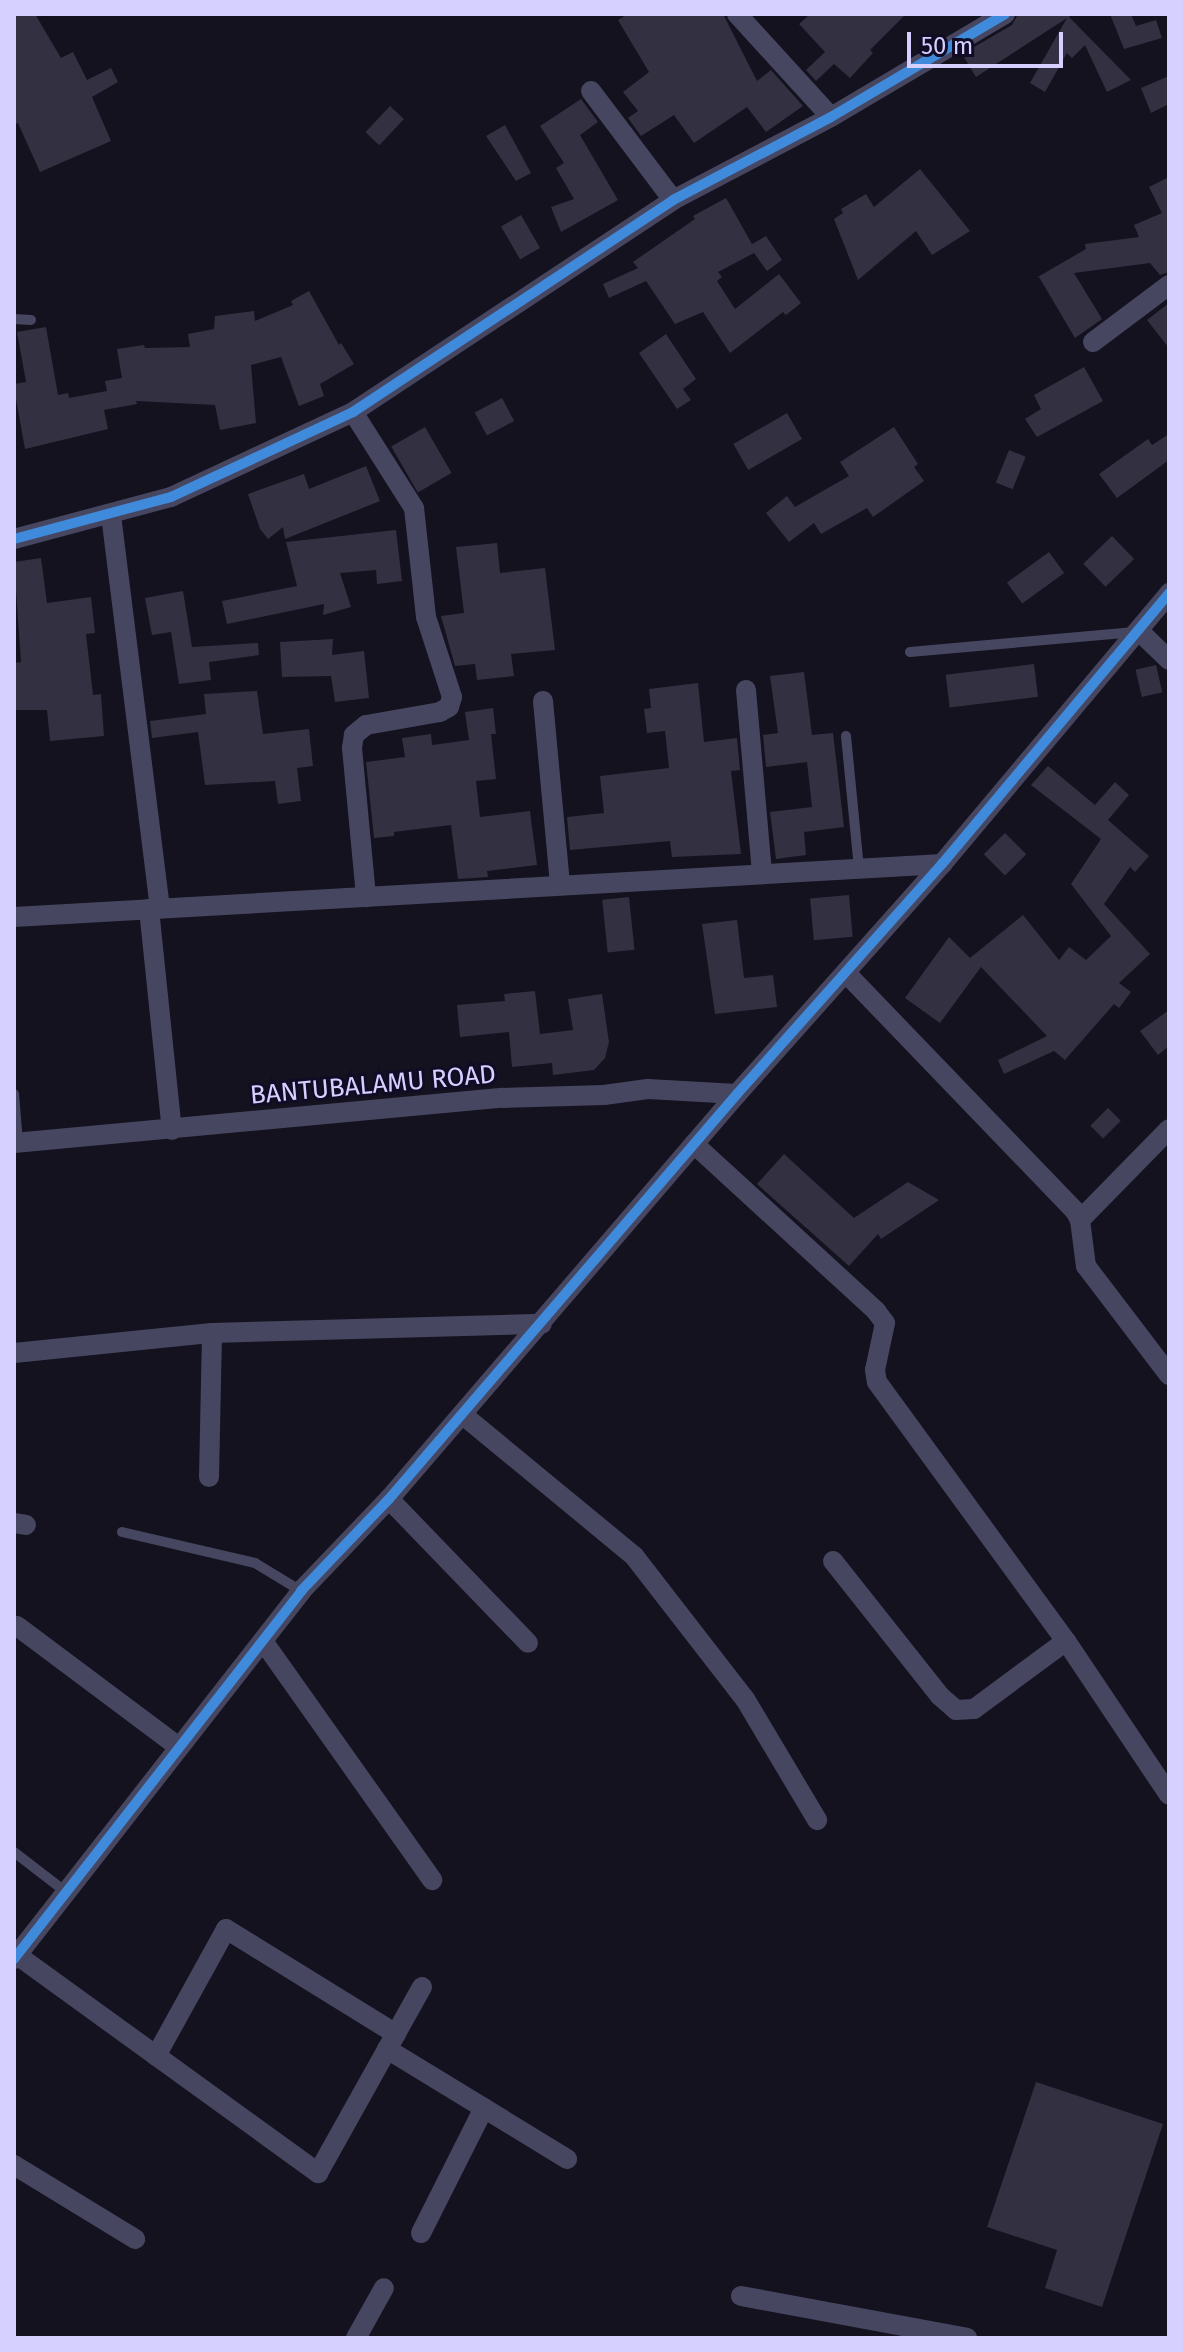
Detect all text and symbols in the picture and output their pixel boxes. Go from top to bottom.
scale bar [911,16,1067,66]
text: 50 m [921,32,973,60]
street label: BANTUBALAMU ROAD [249,1059,497,1111]

